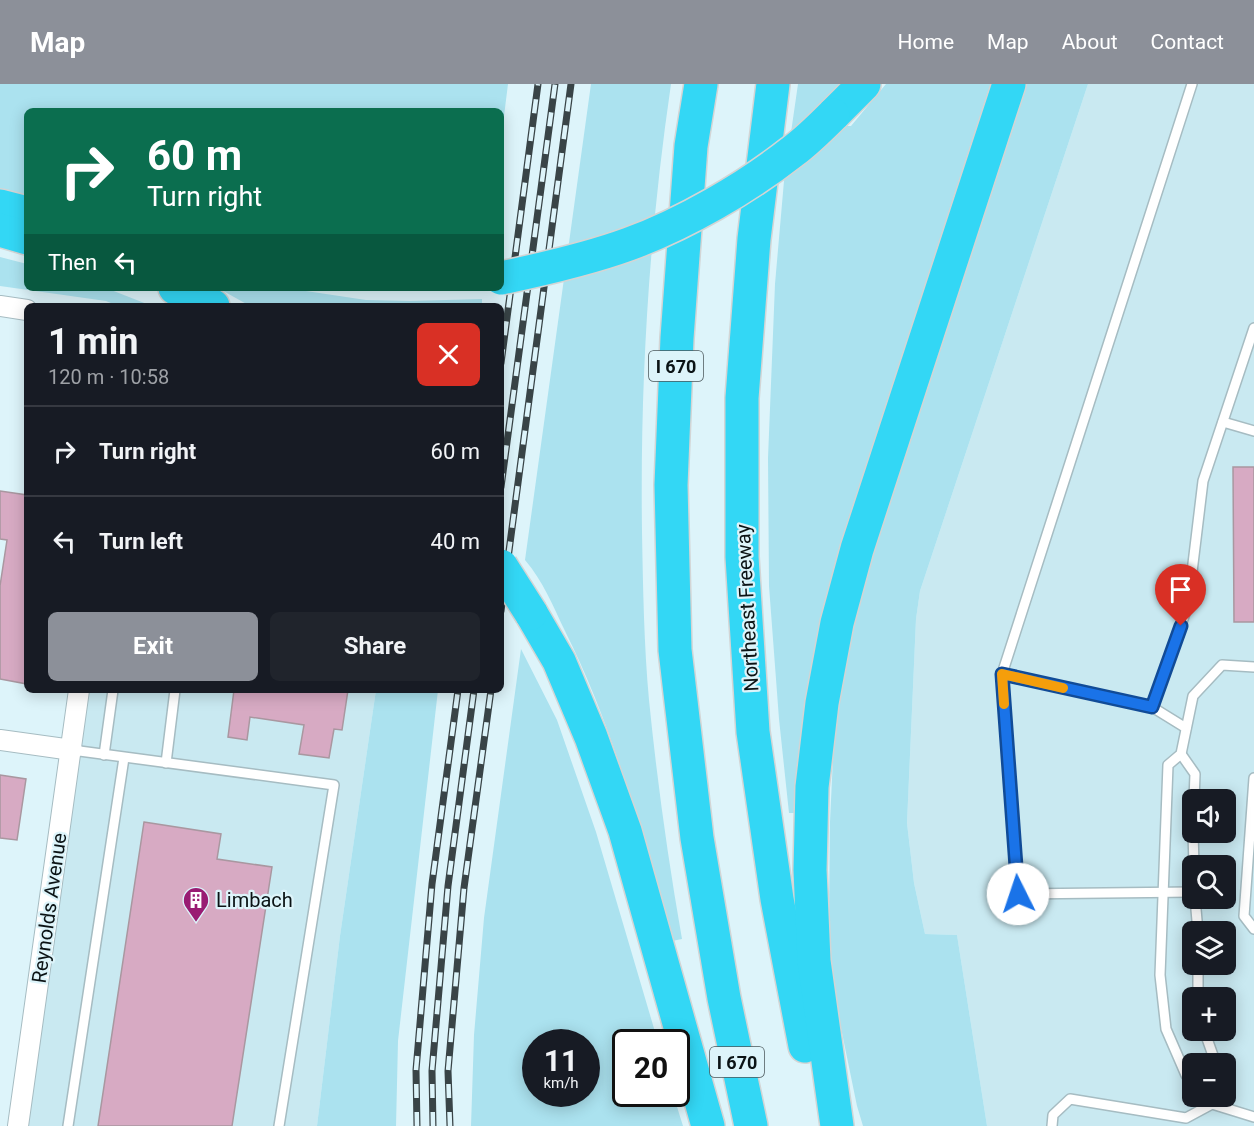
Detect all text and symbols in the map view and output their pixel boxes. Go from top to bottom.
text: Map [30,26,85,59]
text: Home [898,30,954,54]
text: Map [987,30,1029,54]
text: About [1062,30,1118,54]
text: Contact [1151,30,1224,54]
text: 60 m [147,131,242,180]
icon: right [48,132,126,210]
text: Turn right [147,181,262,213]
icon: left [109,246,142,279]
text: Then [48,250,97,275]
text: 1 min [48,321,139,363]
button: close [417,323,480,386]
road number: I 670 [649,351,703,381]
text: 120 m · 10:58 [48,365,169,389]
icon: right [48,435,81,468]
text: Turn right [99,439,196,464]
text: 60 m [431,439,480,464]
street label: Northeast Freeway [731,523,763,692]
icon: left [48,525,81,558]
text: Turn left [99,529,183,554]
text: 40 m [431,529,480,554]
pin [1155,564,1206,626]
icon: arrive [1164,573,1197,606]
button: Exit [48,612,258,681]
button: Share [270,612,480,681]
map controls [1182,789,1236,1107]
button: sound [1182,789,1236,843]
street label: Reynolds Avenue [27,831,71,985]
button: search [1182,855,1236,909]
position arrow [986,862,1050,926]
building icon: Limbach [181,885,211,923]
place label: Limbach [216,888,293,912]
button: layers [1182,921,1236,975]
button: + [1182,987,1236,1041]
speed limit sign: 20 [612,1029,690,1107]
text: 11 [544,1043,578,1078]
road number: I 670 [710,1047,764,1077]
button: − [1182,1053,1236,1107]
text: km/h [543,1074,579,1092]

